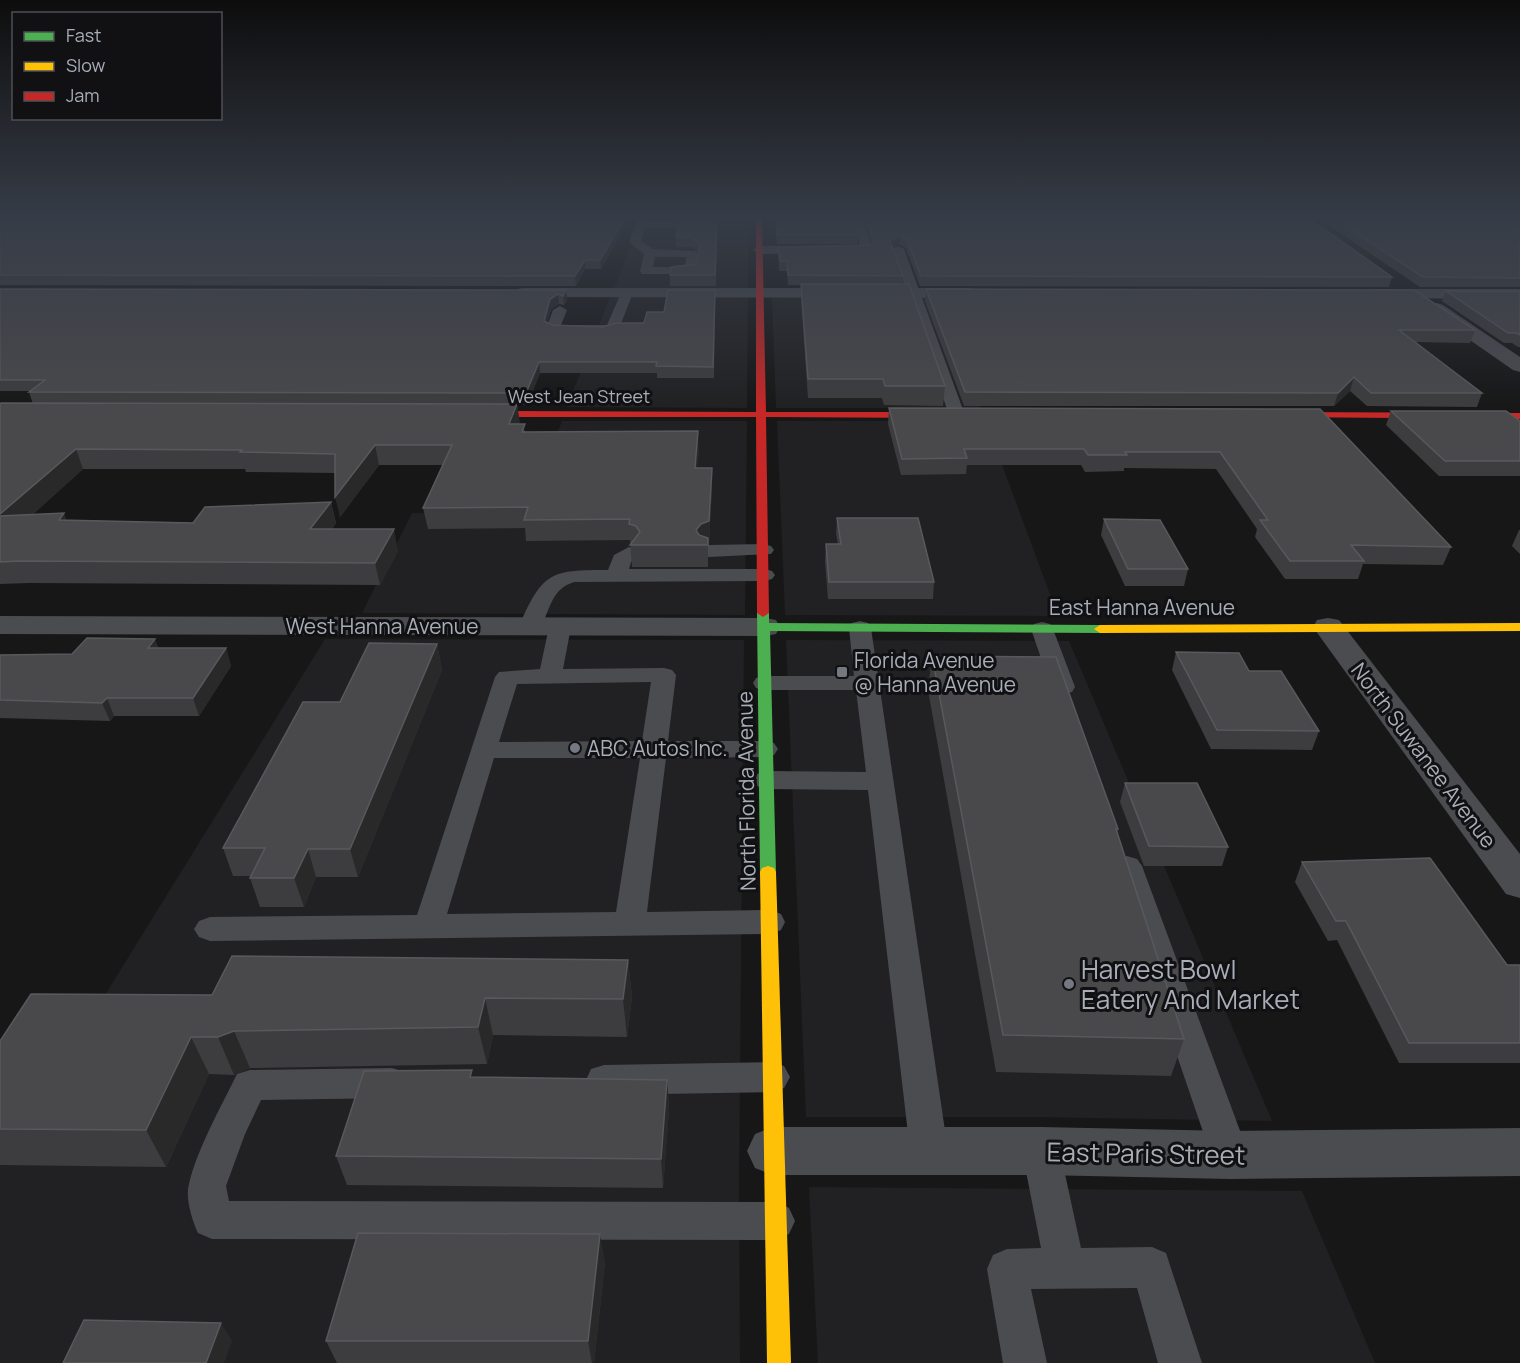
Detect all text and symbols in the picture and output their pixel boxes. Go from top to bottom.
legend [12,12,222,120]
text: Fast [66,23,101,47]
text: Slow [66,53,106,77]
text: Jam [66,83,100,107]
street label: West Jean Street [508,384,650,408]
street label: East Hanna Avenue [1049,593,1235,621]
street label: West Hanna Avenue [285,612,479,640]
place label: Florida Avenue @ Hanna Avenue [854,646,1016,698]
street label: North Suwanee Avenue [1345,657,1503,853]
marker: Florida Avenue @ Hanna Avenue [835,665,849,679]
street label: North Florida Avenue [730,691,762,891]
place label: ABC Autos Inc. [587,734,728,762]
marker: ABC Autos Inc. [568,741,582,755]
place label: Harvest Bowl Eatery And Market [1081,951,1300,1017]
marker: Harvest Bowl Eatery And Market [1062,977,1076,991]
street label: East Paris Street [1046,1133,1246,1173]

